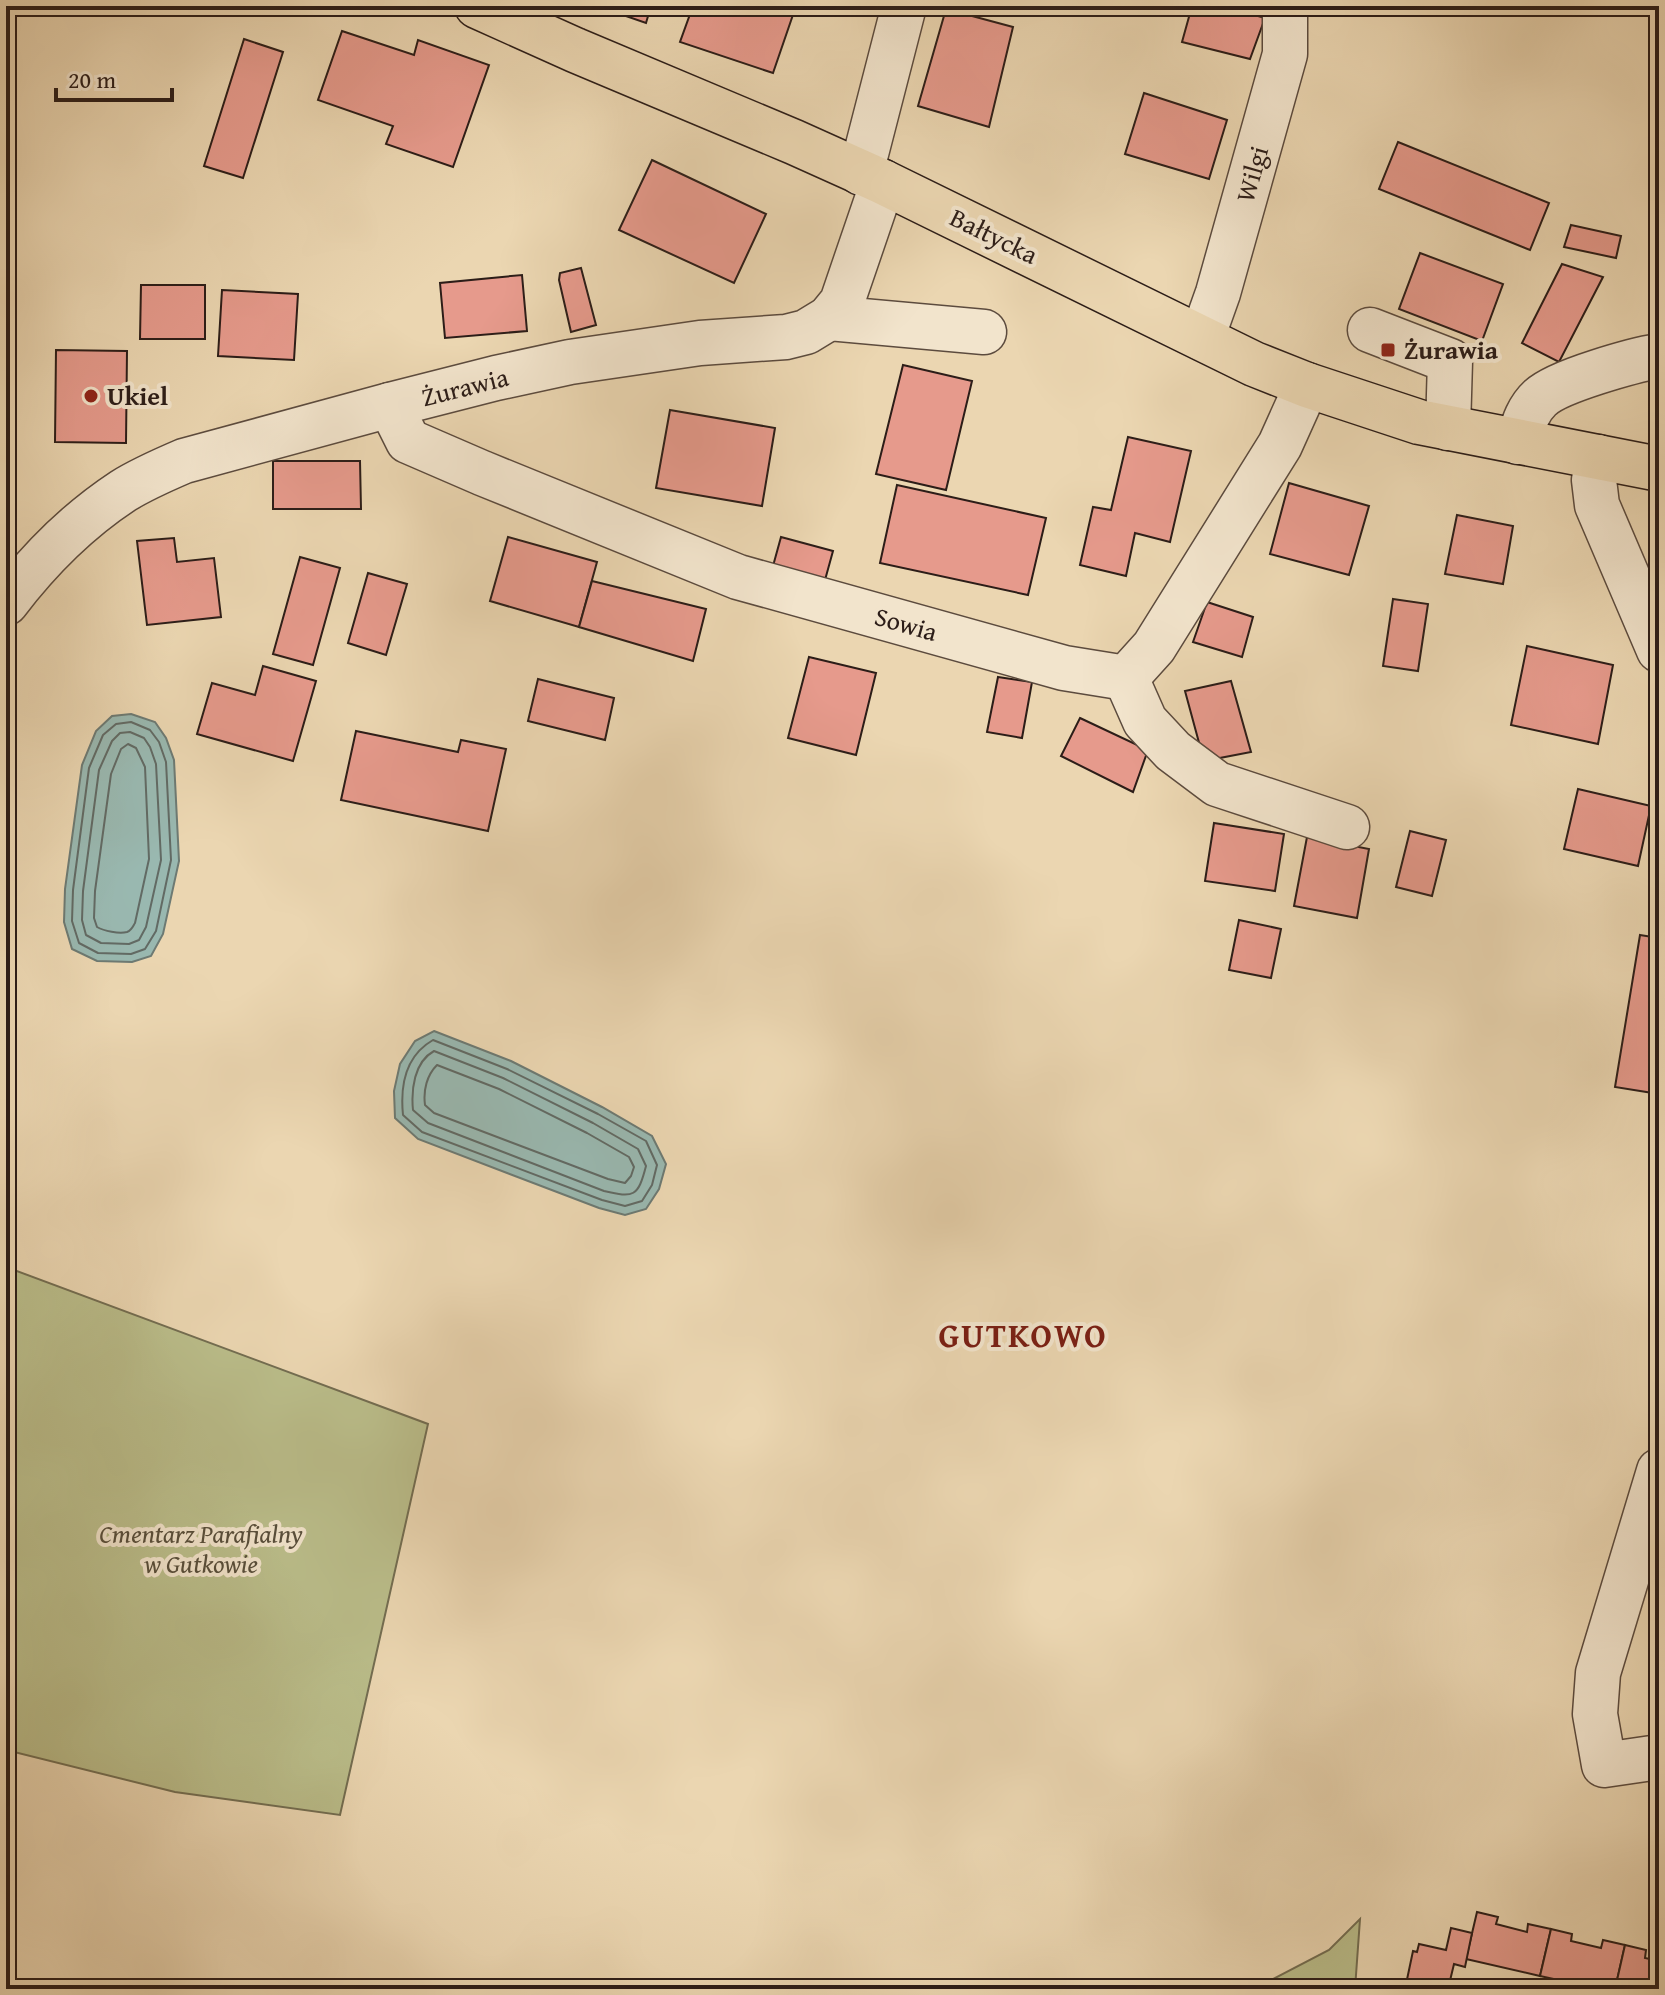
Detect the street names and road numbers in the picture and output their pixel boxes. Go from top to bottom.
street label: Wilgi [1225,141,1278,207]
street label: Bałtycka [944,198,1045,274]
street label: Żurawia [417,357,513,416]
street label: Sowia [870,596,943,651]

